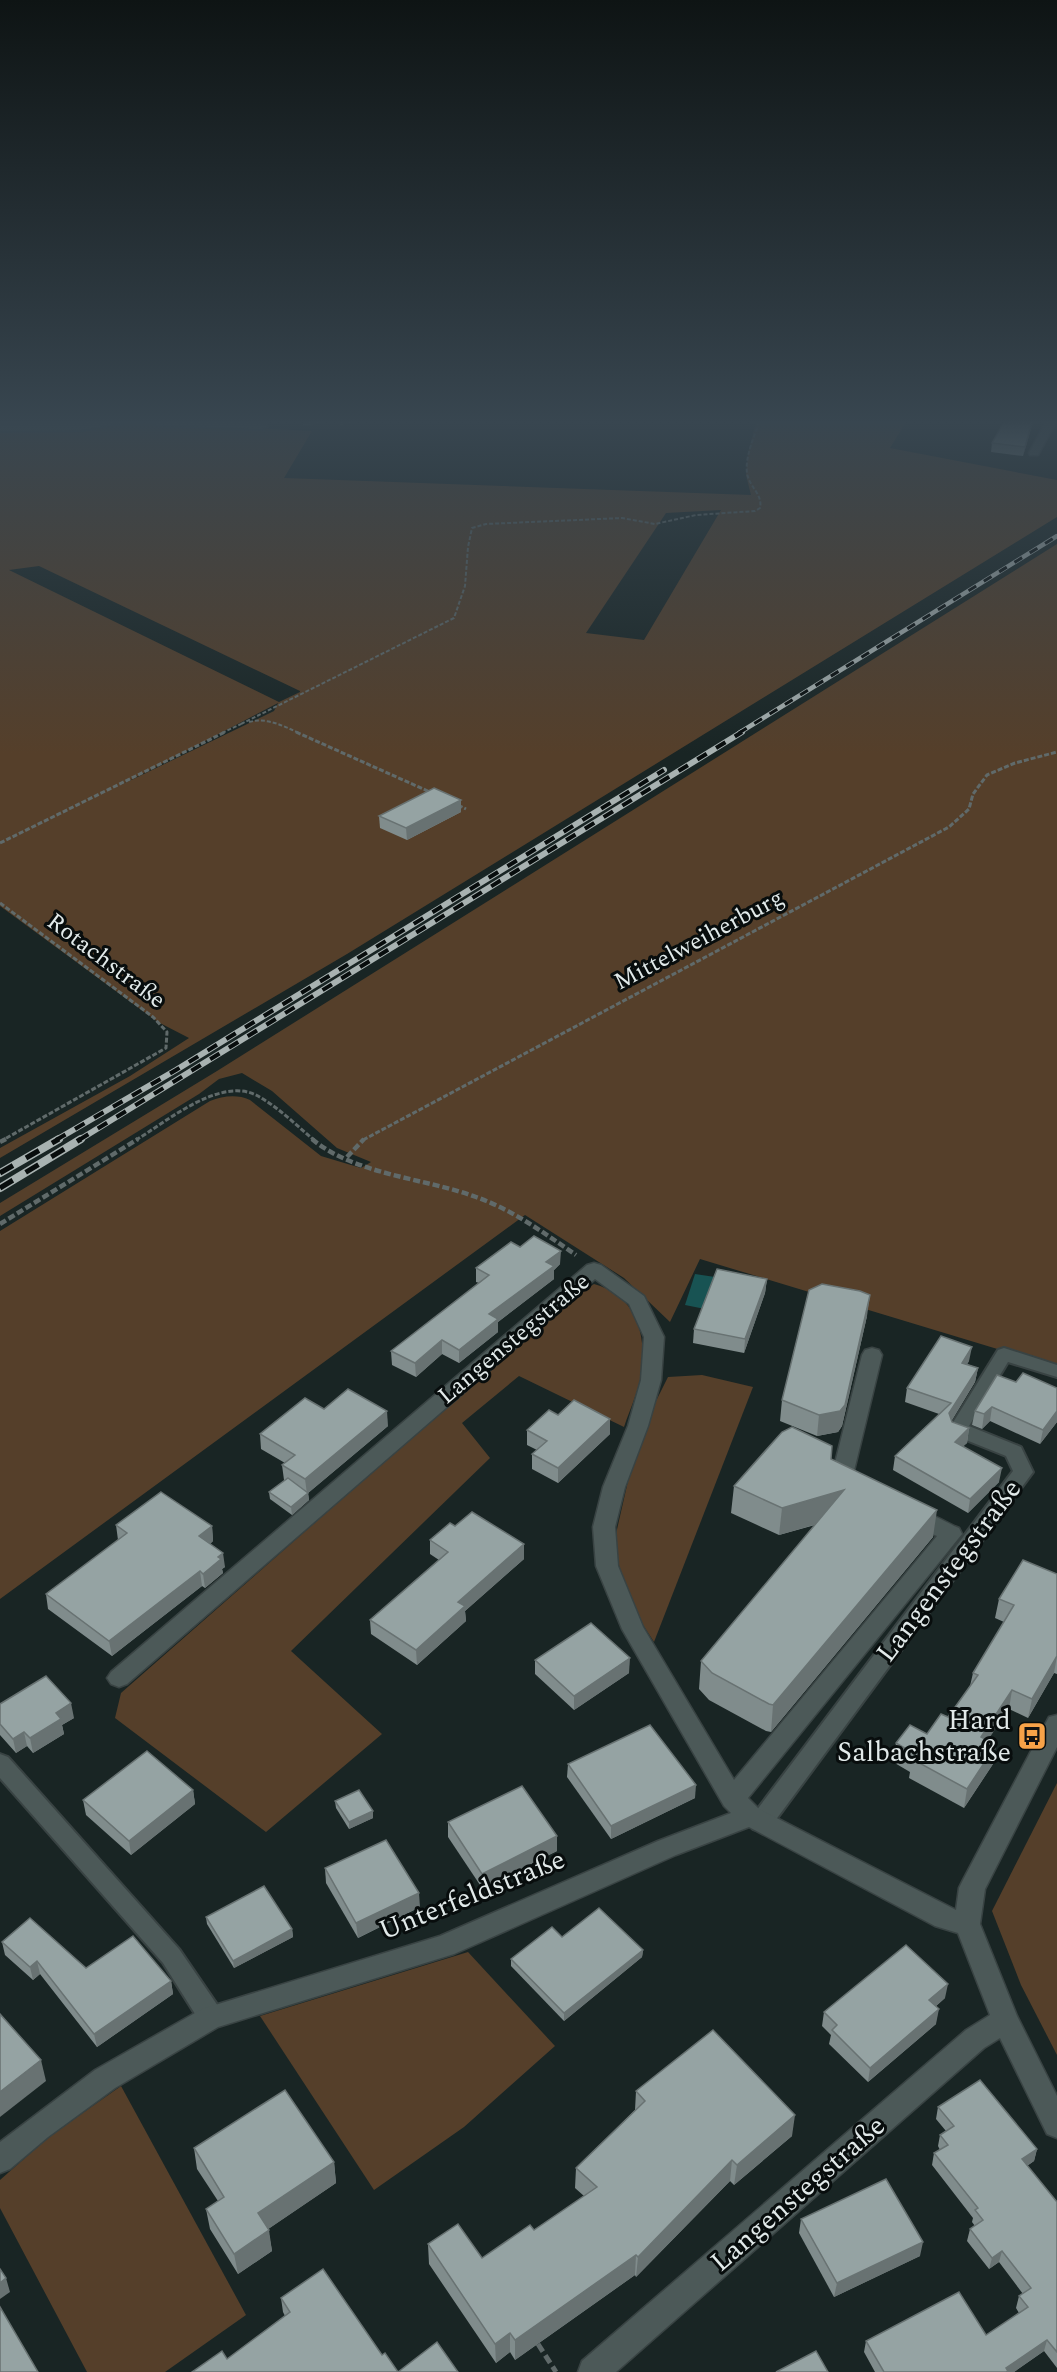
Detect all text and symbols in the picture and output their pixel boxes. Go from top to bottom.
street label: Mittelweiherburg [608,880,790,1000]
street label: Rotachstraße [39,904,173,1018]
street label: Langenstegstraße [430,1265,598,1413]
street label: Langenstegstraße [866,1470,1032,1672]
place label: Hard Salbachstraße [837,1699,1011,1774]
bus stop icon: Hard Salbachstraße [1016,1720,1048,1752]
street label: Unterfeldstraße [372,1838,572,1952]
street label: Langenstegstraße [701,2106,895,2282]

